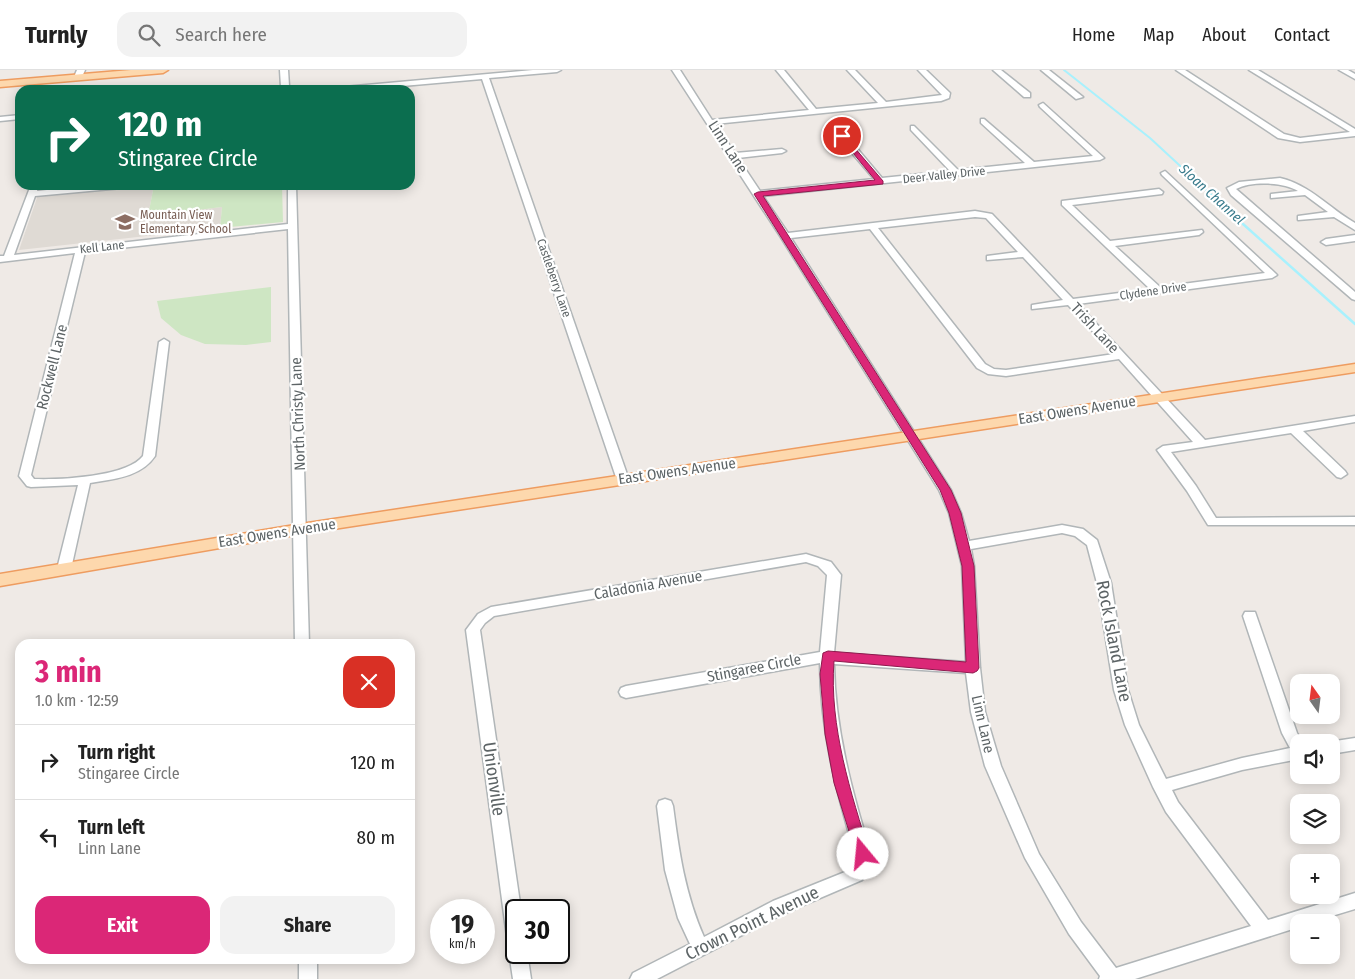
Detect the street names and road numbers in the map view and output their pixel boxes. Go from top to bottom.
street label: Linn Lane [704,117,752,177]
street label: Deer Valley Drive [902,164,986,186]
street label: Castleberry Lane [534,237,574,319]
street label: Kell Lane [79,238,125,256]
street label: Clydene Drive [1119,279,1187,303]
street label: Trish Lane [1067,299,1123,357]
street label: Rockwell Lane [33,323,71,411]
street label: North Christy Lane [287,357,309,471]
street label: East Owens Avenue [1017,392,1137,428]
street label: East Owens Avenue [617,454,737,488]
street label: East Owens Avenue [217,515,337,551]
street label: Caladonia Avenue [593,567,703,603]
street label: Rock Island Lane [1091,578,1137,704]
street label: Stingaree Circle [706,650,802,686]
street label: Linn Lane [968,693,998,755]
street label: Unionville [478,741,510,817]
street label: Crown Point Avenue [681,881,823,965]

